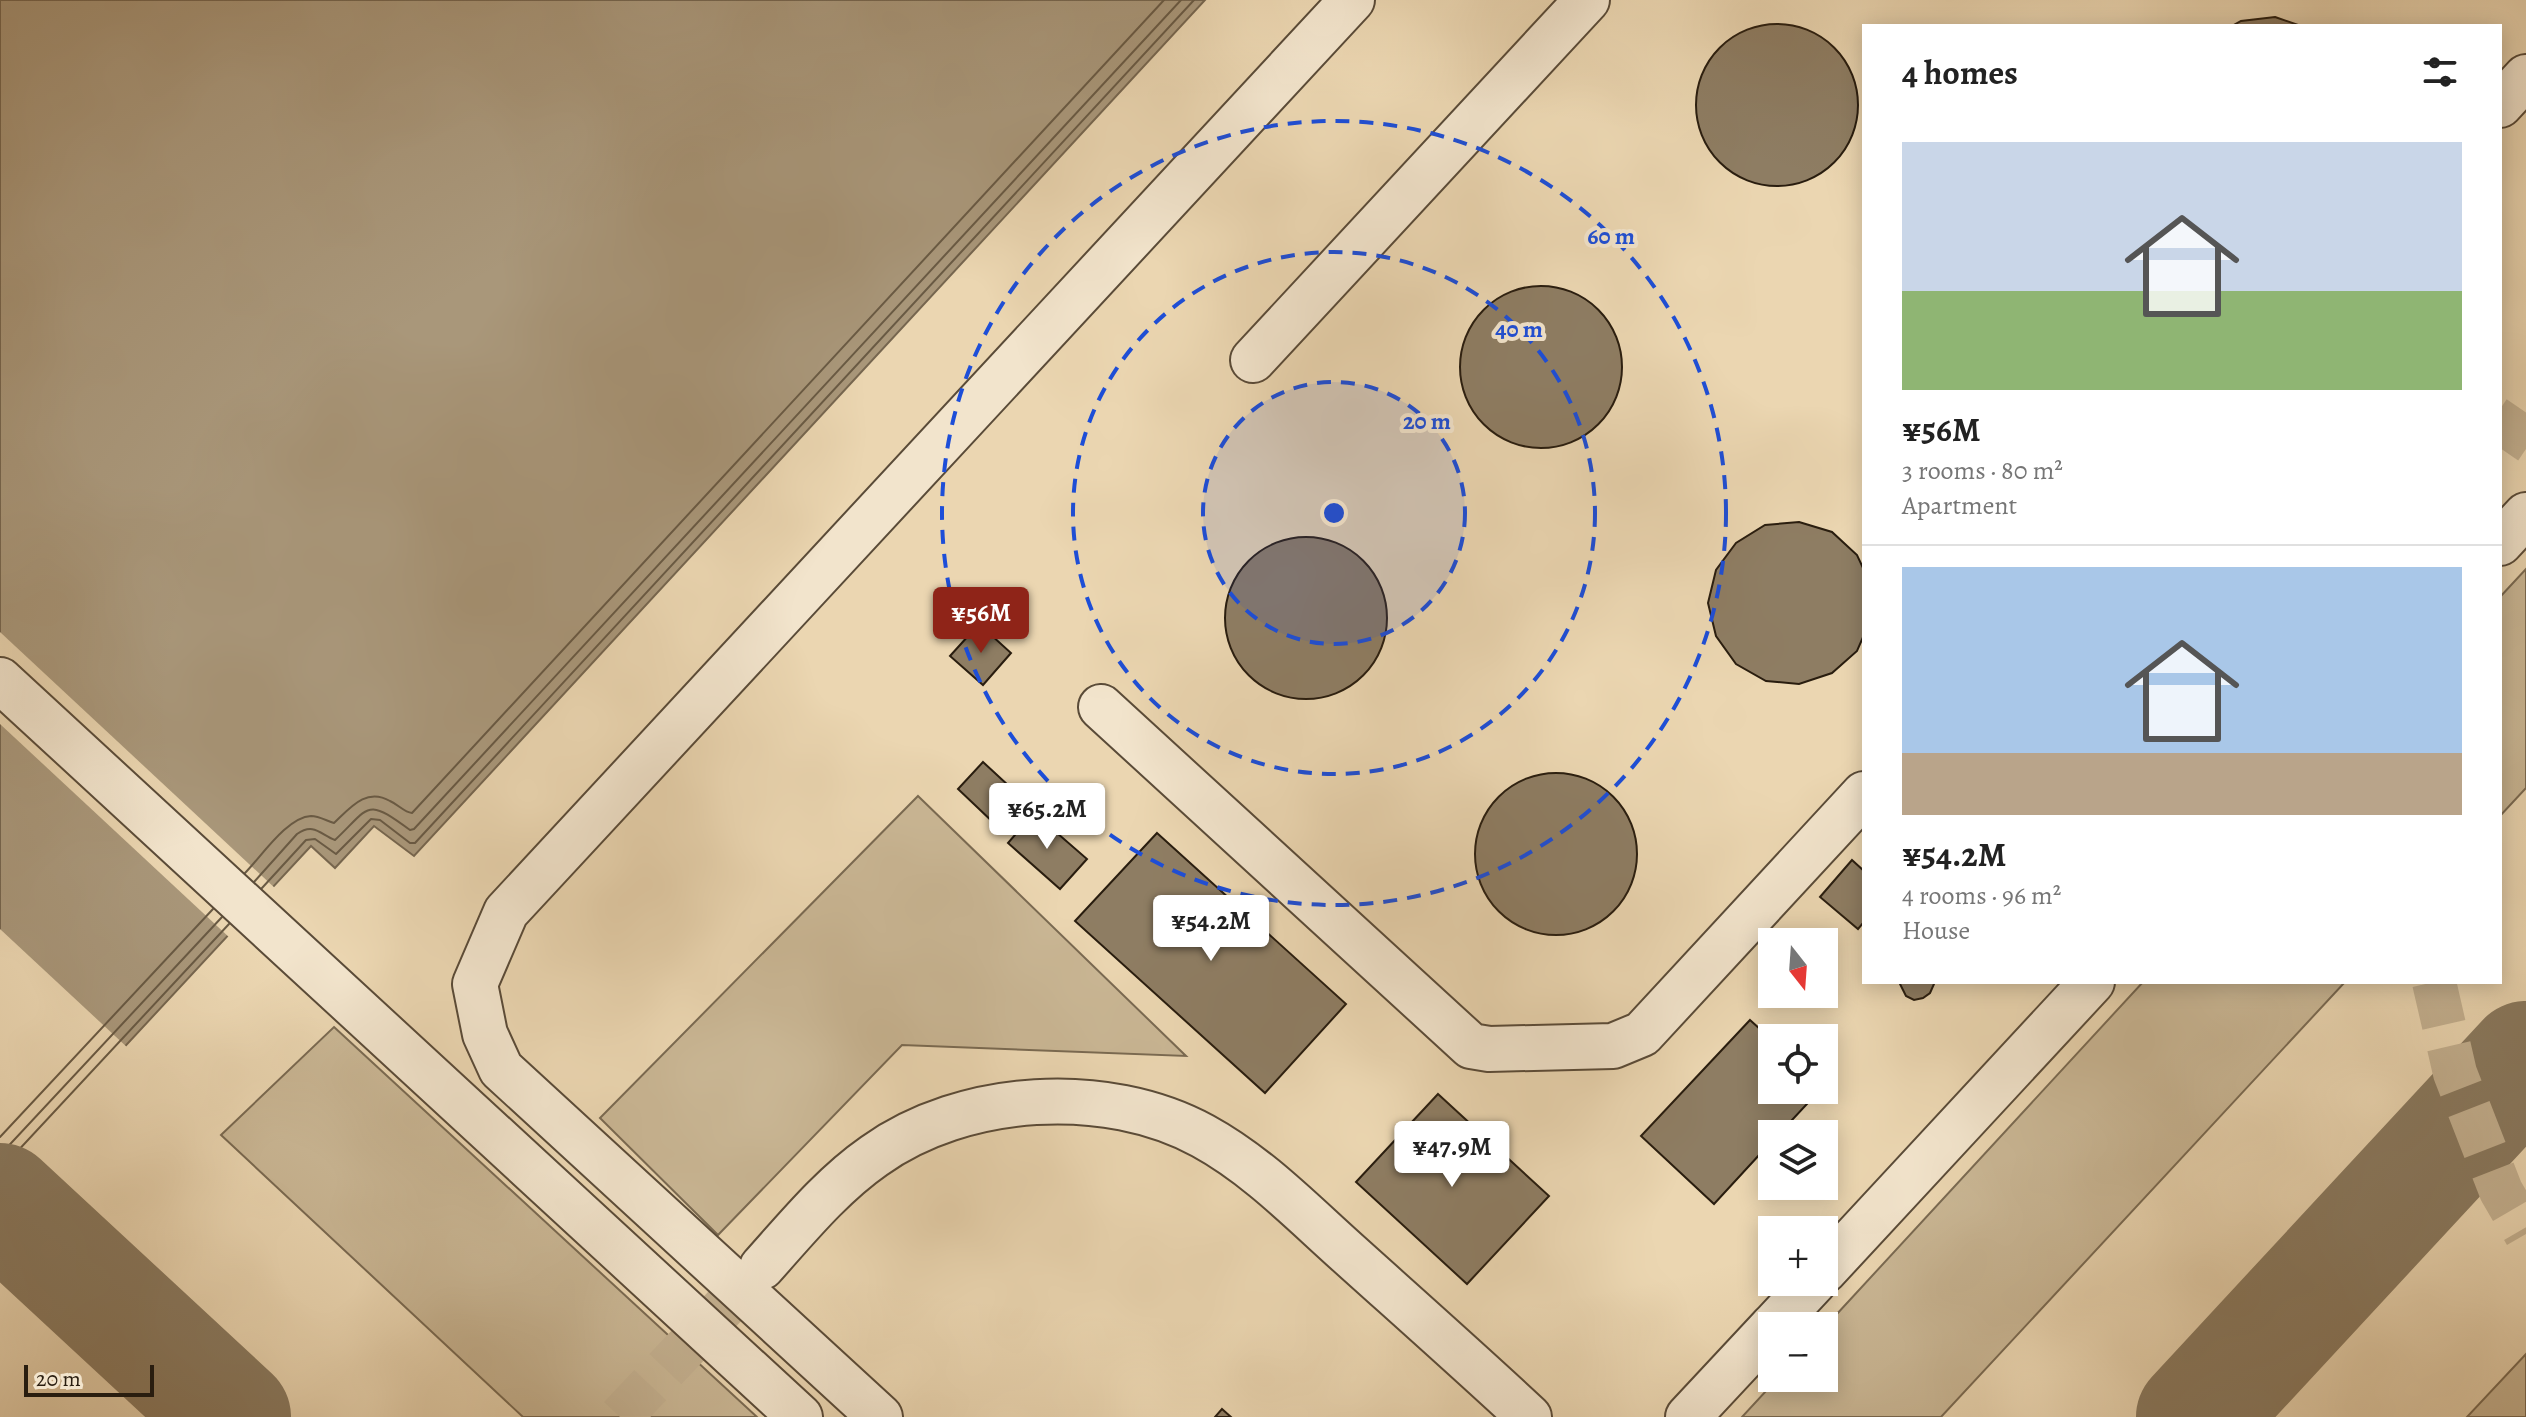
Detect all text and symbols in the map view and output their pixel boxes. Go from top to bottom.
text: 4 homes [1902,49,2018,96]
icon: filters [2418,50,2462,94]
icon: home [2110,194,2254,338]
text: 60 m [1587,220,1635,252]
text: 40 m [1495,313,1543,345]
text: 20 m [1403,405,1451,437]
text: ¥56M [1902,406,1981,453]
text: 3 rooms · 80 m² [1902,453,2063,488]
text: Apartment [1902,488,2017,523]
centre of rings [1320,499,1348,527]
pin: ¥56M [934,587,1028,655]
text: ¥56M [951,595,1011,630]
icon: home [2110,619,2254,763]
pin: ¥65.2M [982,783,1112,851]
text: ¥65.2M [1007,791,1087,826]
text: ¥54.2M [1902,831,2006,878]
text: 4 rooms · 96 m² [1902,878,2061,913]
pin: ¥54.2M [1146,895,1276,963]
text: ¥54.2M [1171,903,1251,938]
text: House [1902,913,1970,948]
north arrow [1758,928,1838,1008]
map controls [1758,928,1838,1392]
button: locate [1758,1024,1838,1104]
button: layers [1758,1120,1838,1200]
pin: ¥47.9M [1387,1121,1517,1189]
text: ¥47.9M [1412,1129,1492,1164]
button: + [1758,1216,1838,1296]
button: − [1758,1312,1838,1392]
scale bar [24,1361,154,1397]
text: 20 m [36,1364,81,1394]

